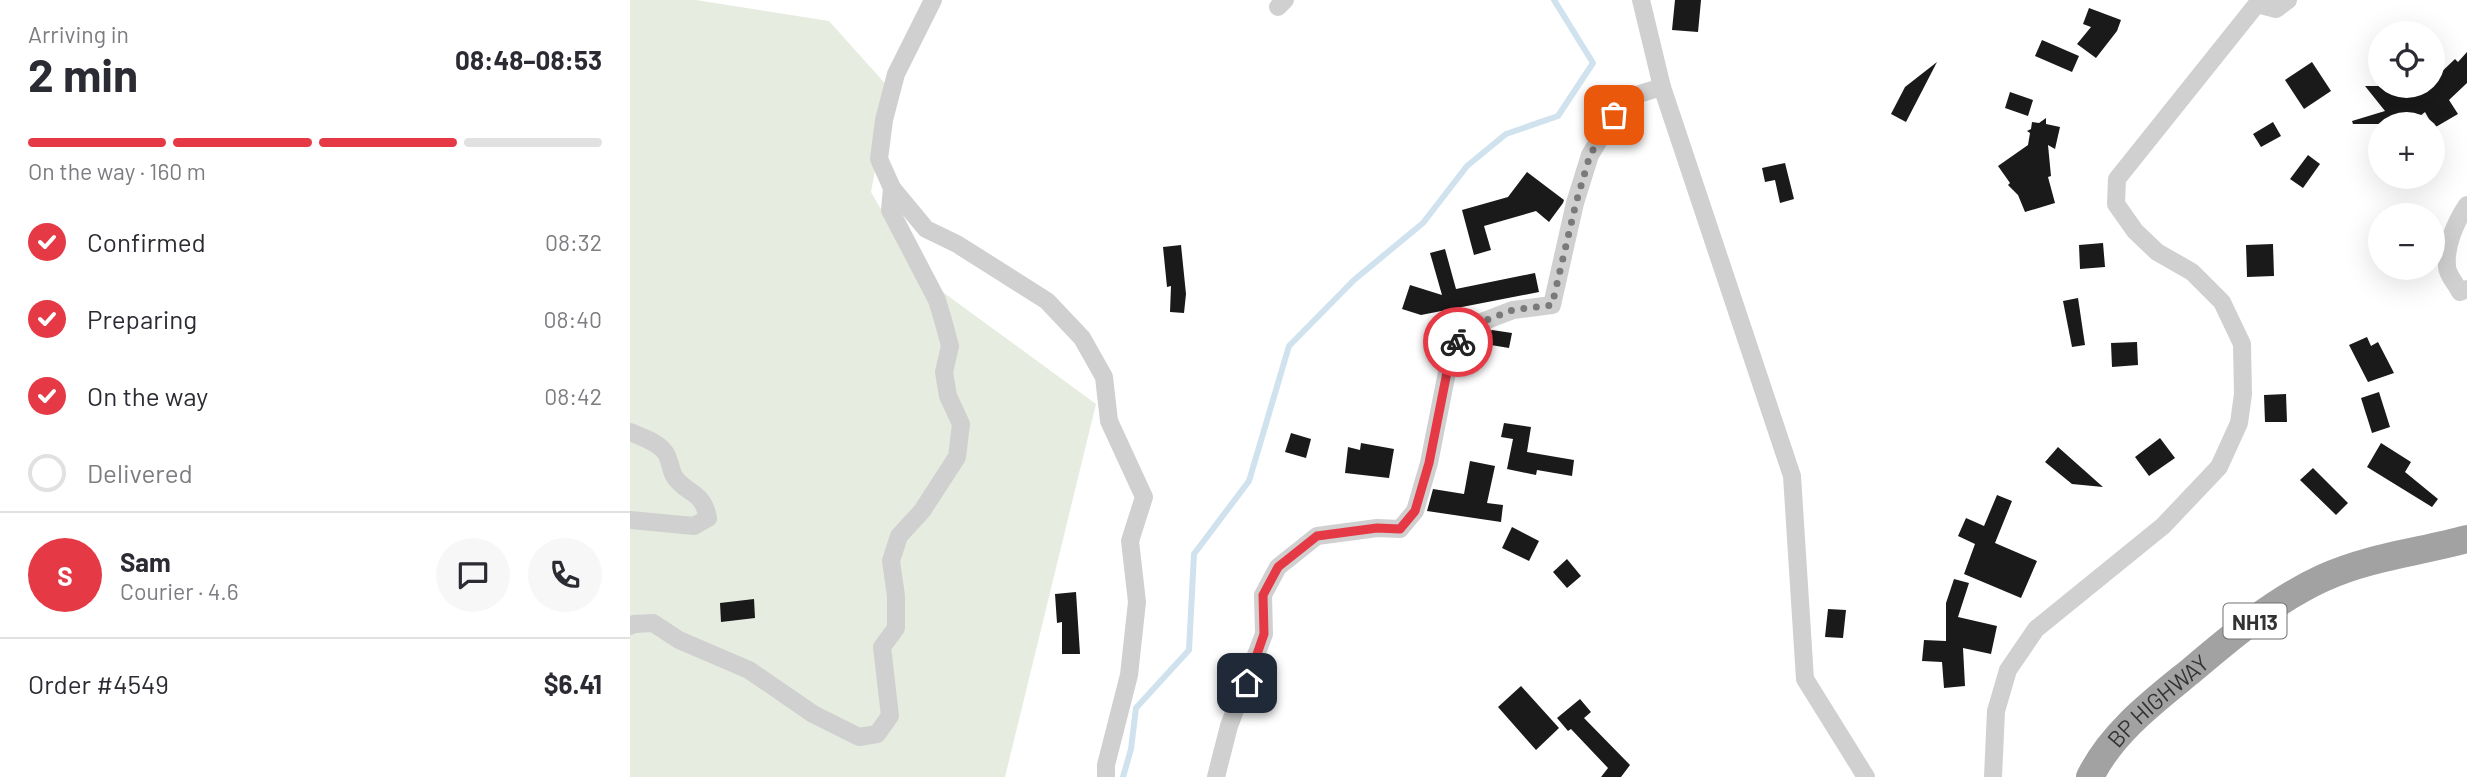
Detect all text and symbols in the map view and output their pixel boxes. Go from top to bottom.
text: Arriving in [28,20,129,48]
map controls [2368,21,2445,280]
button: locate [2368,21,2445,98]
text: 08:48–08:53 [455,44,602,75]
text: 2 min [28,46,138,101]
pin [1584,85,1644,145]
icon: bag [1595,96,1633,134]
button: + [2368,112,2445,189]
text: On the way · 160 m [28,157,206,185]
button: − [2368,203,2445,280]
icon: check [28,223,66,261]
text: Confirmed [87,226,206,257]
text: 08:32 [545,228,602,256]
icon: check [28,300,66,338]
text: Preparing [87,303,197,334]
text: 08:40 [544,305,602,333]
courier [1423,307,1493,377]
icon: bike [1439,323,1477,361]
icon: check [28,377,66,415]
text: On the way [87,380,208,411]
text: 08:42 [544,382,602,410]
text: Delivered [87,457,193,488]
button: chat [436,538,510,612]
button: phone [528,538,602,612]
text: Sam [120,546,171,577]
text: S [57,560,73,591]
text: Courier · 4.6 [120,577,239,605]
road number: NH13 [2224,604,2286,638]
street label: BP HIGHWAY [2101,648,2214,753]
pin [1217,653,1277,713]
icon: home [1228,664,1266,702]
text: Order #4549 [28,668,169,699]
text: $6.41 [544,668,602,699]

